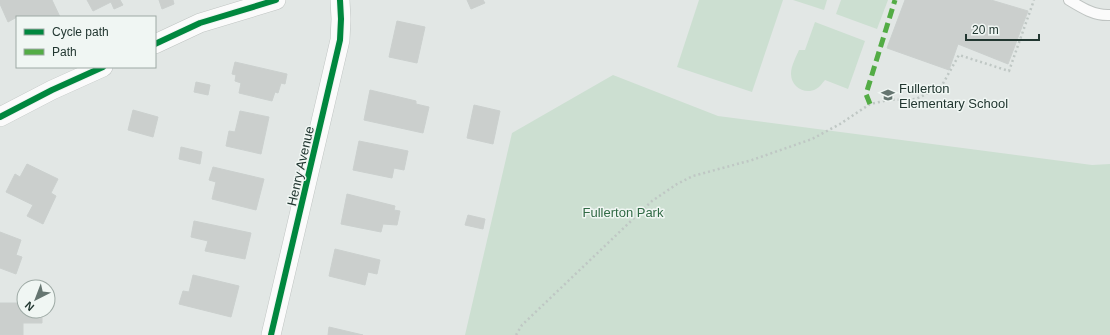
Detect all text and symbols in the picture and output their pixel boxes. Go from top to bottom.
legend [16,16,156,68]
scale bar [966,16,1039,42]
text: 20 m [972,23,999,37]
text: Cycle path [52,25,109,39]
text: Path [52,45,77,59]
place label: Fullerton Elementary School [899,81,1008,111]
school or university icon: Fullerton Elementary School [880,87,896,103]
street label: Henry Avenue [284,125,317,207]
park label: Fullerton Park [583,205,664,220]
north arrow [16,279,56,319]
text: N [22,299,36,314]

